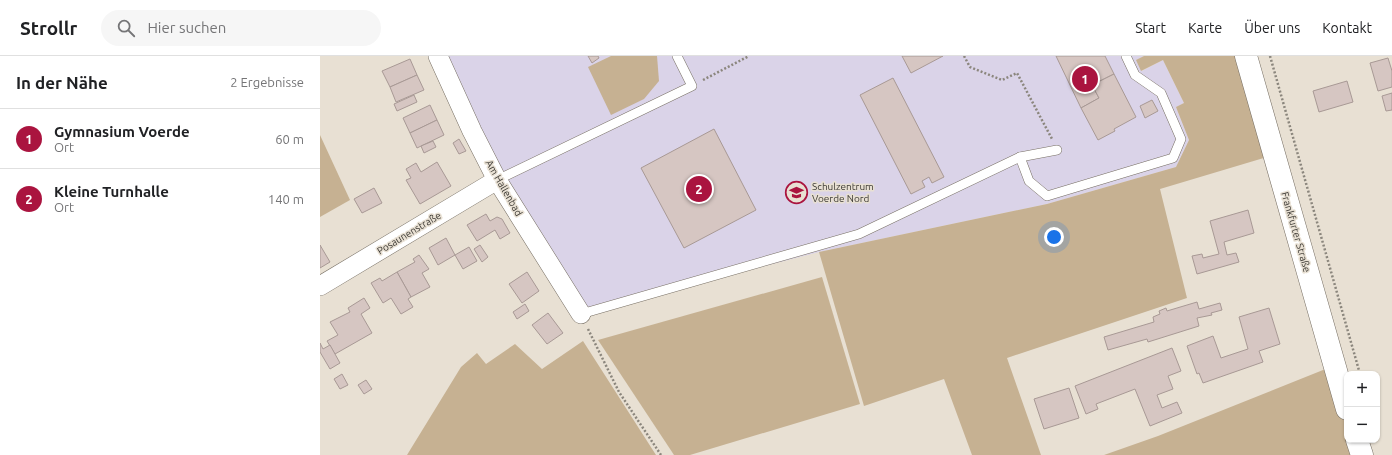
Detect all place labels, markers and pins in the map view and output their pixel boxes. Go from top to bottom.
pin: 1 [1072,64,1098,94]
pin: 2 [686,174,712,204]
school or university icon: Schulzentrum Voerde Nord [783,179,809,205]
place label: Schulzentrum Voerde Nord [812,181,874,204]

